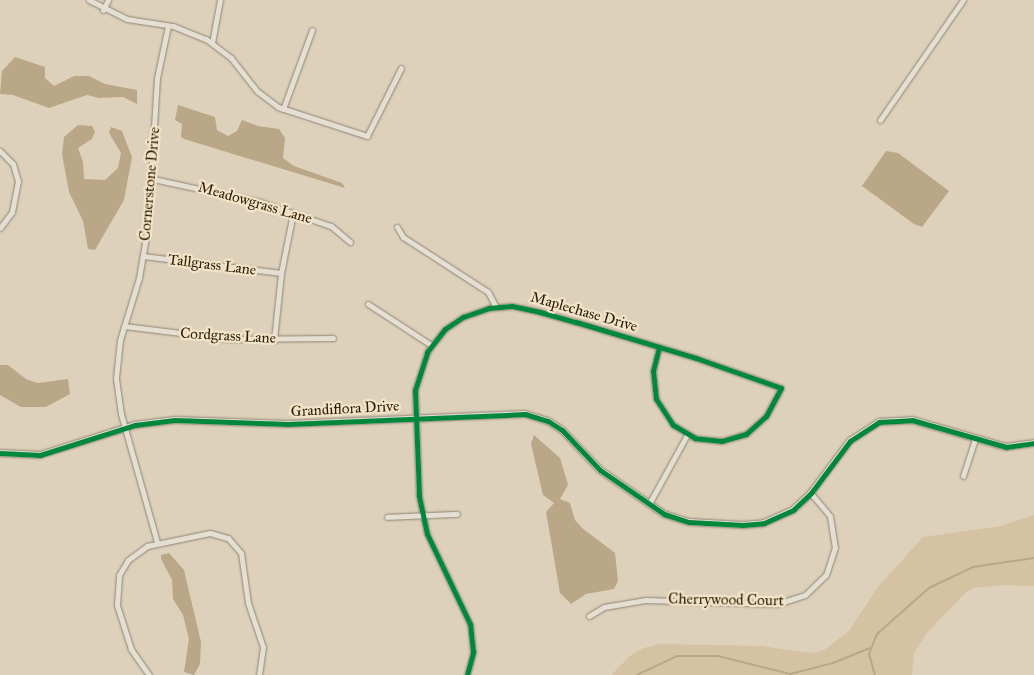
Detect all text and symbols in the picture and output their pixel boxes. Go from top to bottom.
street label: Cornerstone Drive [136,126,164,242]
street label: Meadowgrass Lane [196,178,314,228]
street label: Tallgrass Lane [167,251,257,279]
street label: Maplechase Drive [529,288,639,336]
street label: Cordgrass Lane [180,325,276,347]
street label: Grandiflora Drive [290,397,400,421]
street label: Cherrywood Court [668,590,784,610]

